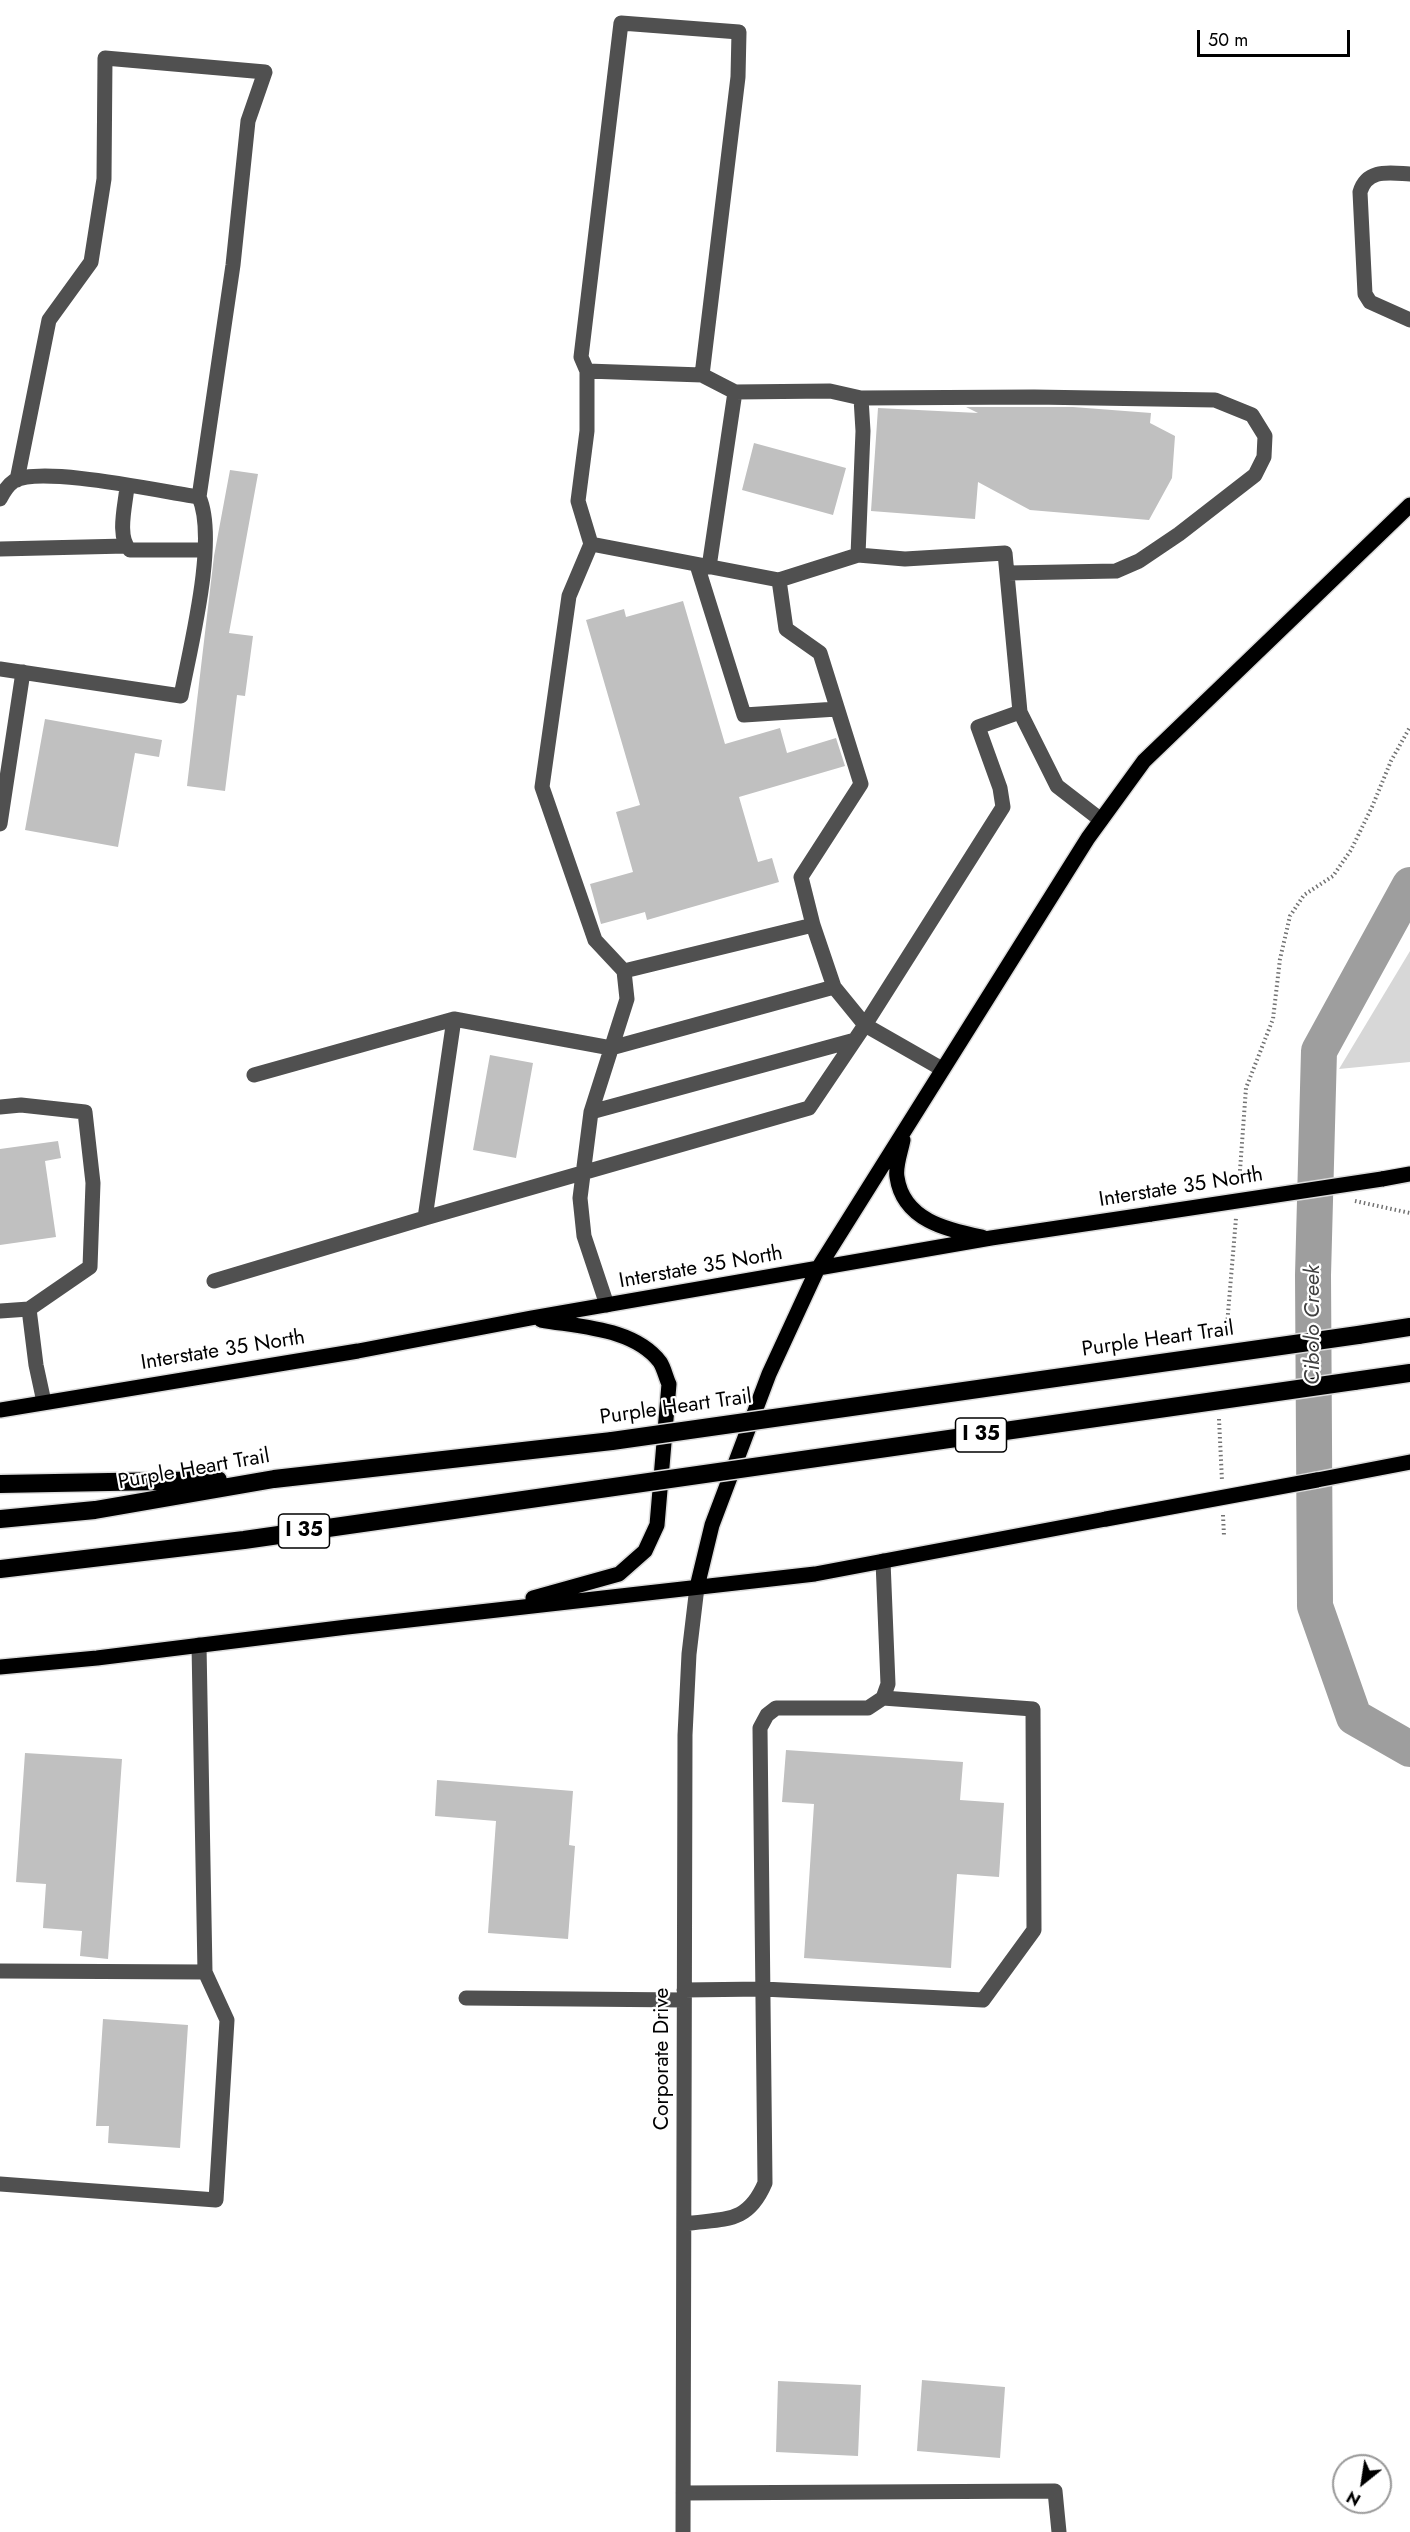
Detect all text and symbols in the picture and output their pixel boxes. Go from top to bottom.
scale bar [1200,18,1353,56]
text: 50 m [1208,27,1248,53]
street label: Interstate 35 North [1097,1163,1265,1213]
street label: Interstate 35 North [617,1241,785,1295]
water label: Cibolo Creek [1301,1265,1327,1385]
street label: Purple Heart Trail [1080,1317,1236,1363]
street label: Interstate 35 North [139,1326,307,1376]
street label: Purple Heart Trail [598,1385,754,1431]
road number: I 35 [956,1418,1006,1452]
street label: Purple Heart Trail [116,1444,272,1496]
road number: I 35 [278,1514,330,1548]
street label: Corporate Drive [650,1988,676,2130]
north arrow [1332,2454,1392,2514]
text: N [1342,2485,1365,2511]

